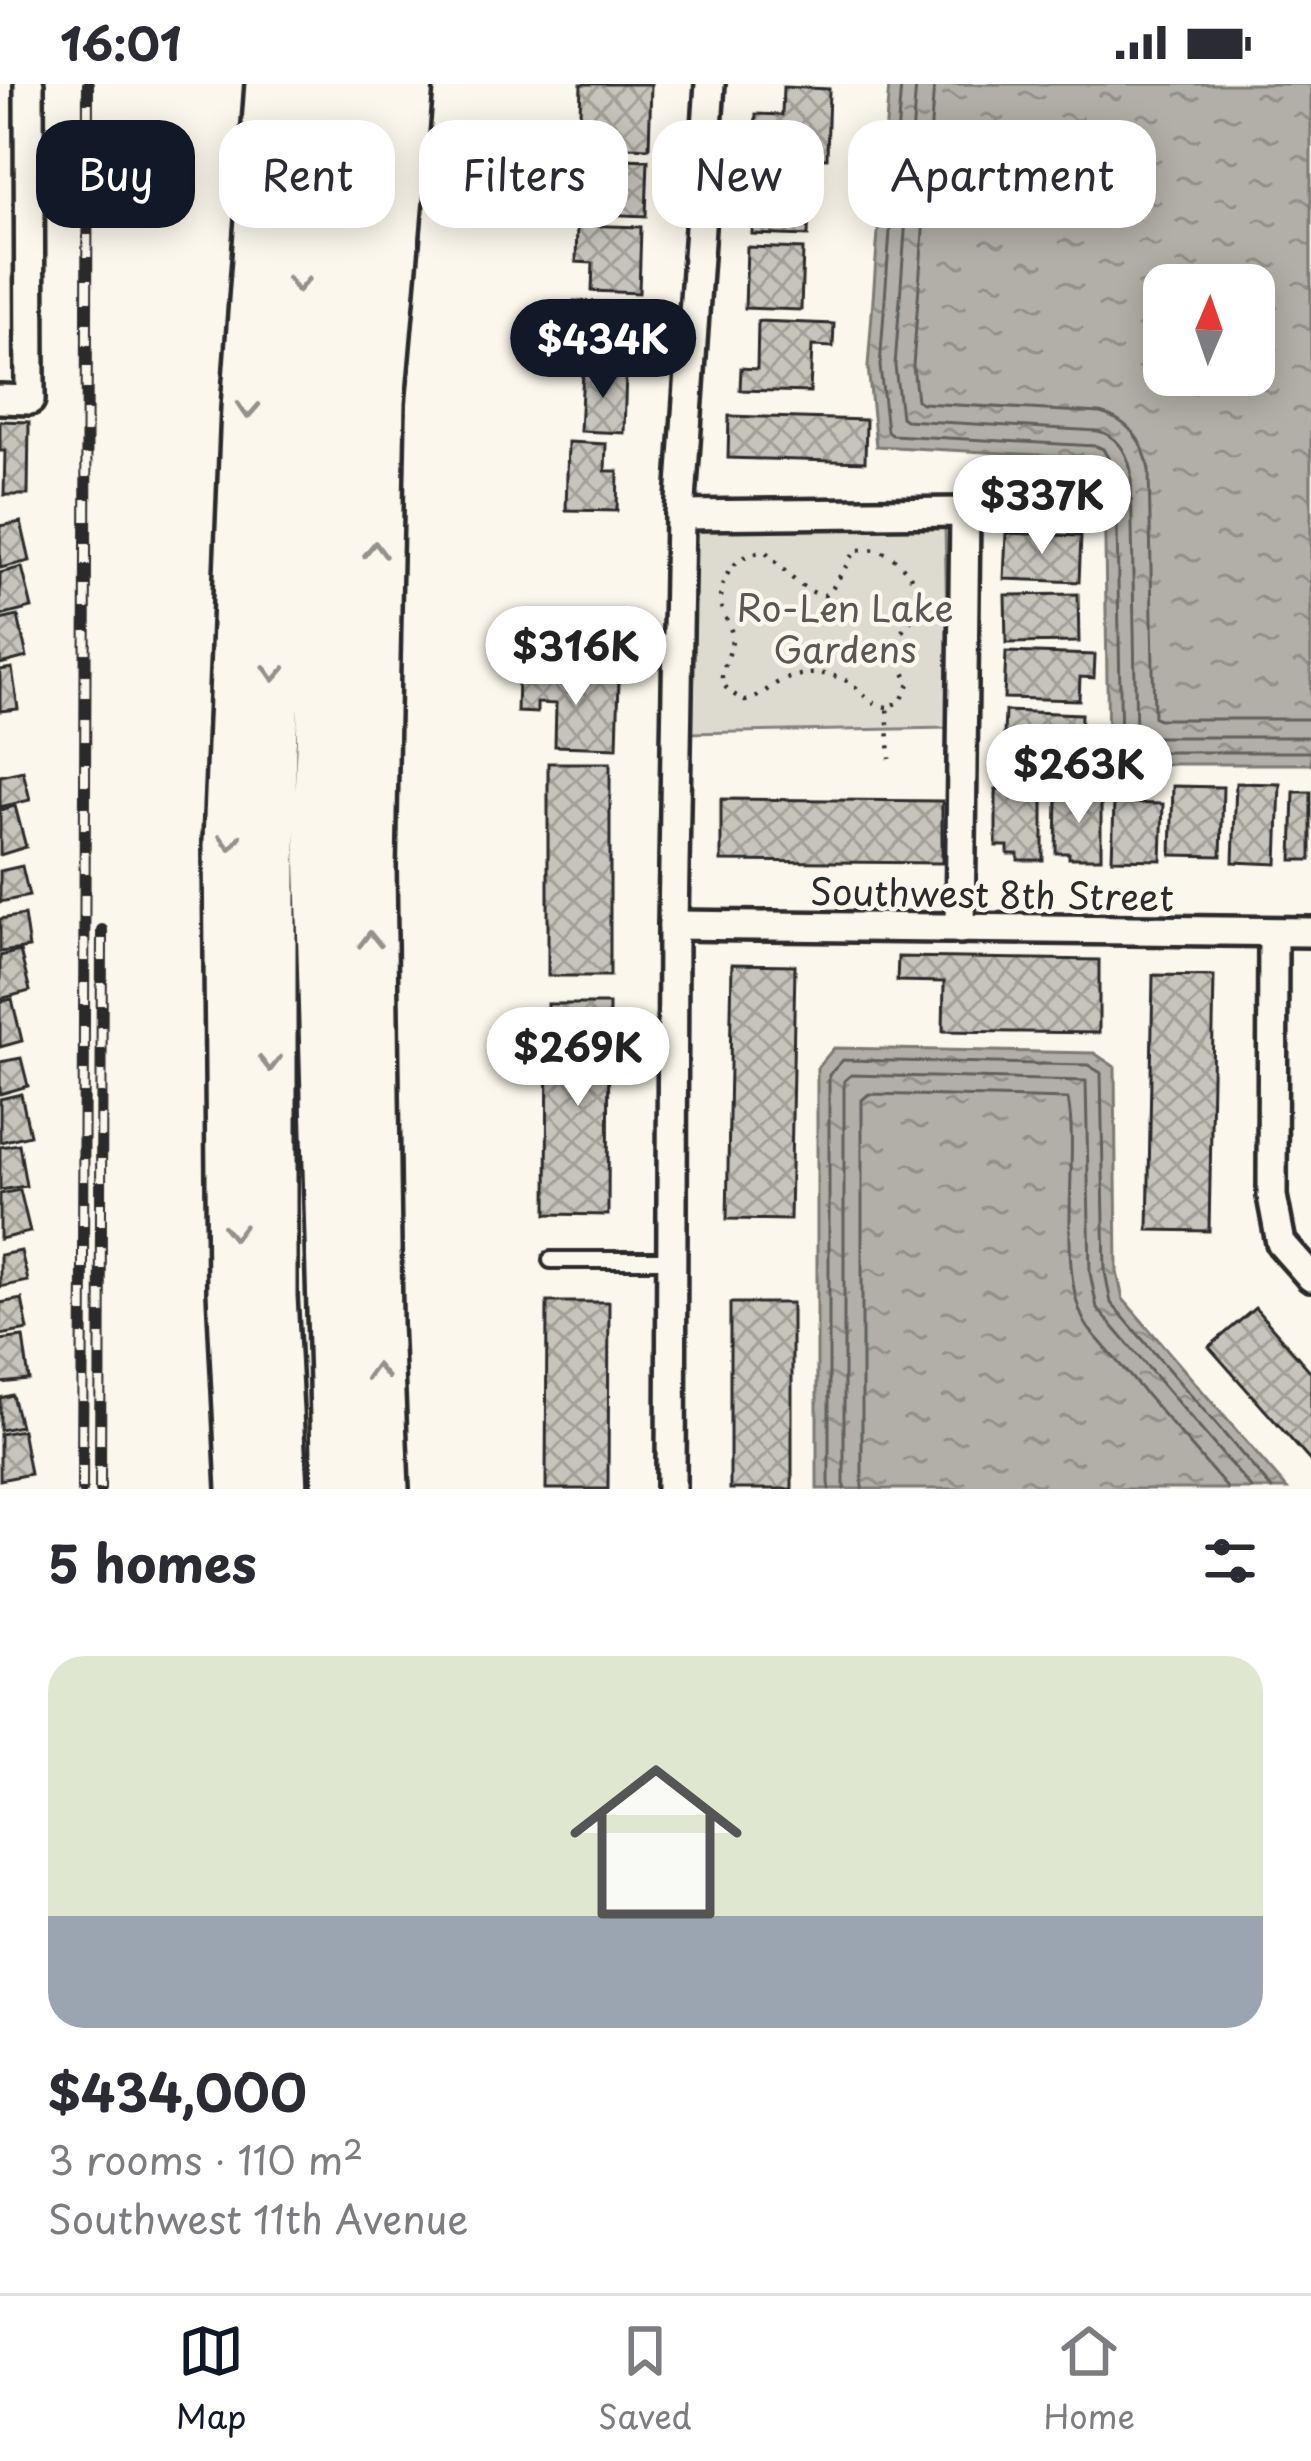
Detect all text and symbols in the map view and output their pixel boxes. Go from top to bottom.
text: 16:01 [60,8,181,76]
chip: Buy [36,120,195,228]
chip: Rent [219,120,395,228]
chip: Filters [419,120,628,228]
chip: New [652,120,824,228]
chip: Apartment [848,120,1156,228]
north arrow [1143,264,1275,396]
map controls [1143,264,1275,396]
one-way arrow [285,275,311,294]
pin: $434K [519,299,687,401]
text: $434K [537,308,669,367]
one-way arrow [235,401,261,420]
pin: $337K [958,455,1126,557]
text: $337K [980,464,1104,523]
one-way arrow [362,540,388,559]
park label: Ro-Len Lake Gardens [736,580,954,675]
pin: $316K [492,606,660,708]
text: $316K [512,615,640,674]
one-way arrow [262,664,288,683]
pin: $263K [995,724,1163,826]
text: $263K [1013,733,1145,792]
one-way arrow [218,833,244,852]
street label: Southwest 8th Street [810,863,1174,923]
one-way arrow [357,930,383,949]
pin: $269K [494,1007,662,1109]
text: $269K [514,1016,642,1075]
one-way arrow [257,1055,283,1073]
one-way arrow [221,1224,247,1242]
one-way arrow [364,1362,390,1381]
text: 5 homes [48,1523,257,1600]
icon: filters [1197,1528,1263,1594]
icon: home [548,1734,764,1950]
text: $434,000 [48,2052,307,2129]
text: 3 rooms · 110 m² [48,2129,363,2188]
text: Southwest 11th Avenue [48,2188,469,2247]
tab: Map [176,2318,246,2440]
tab: Saved [598,2318,692,2440]
tab: Home [1043,2318,1135,2440]

